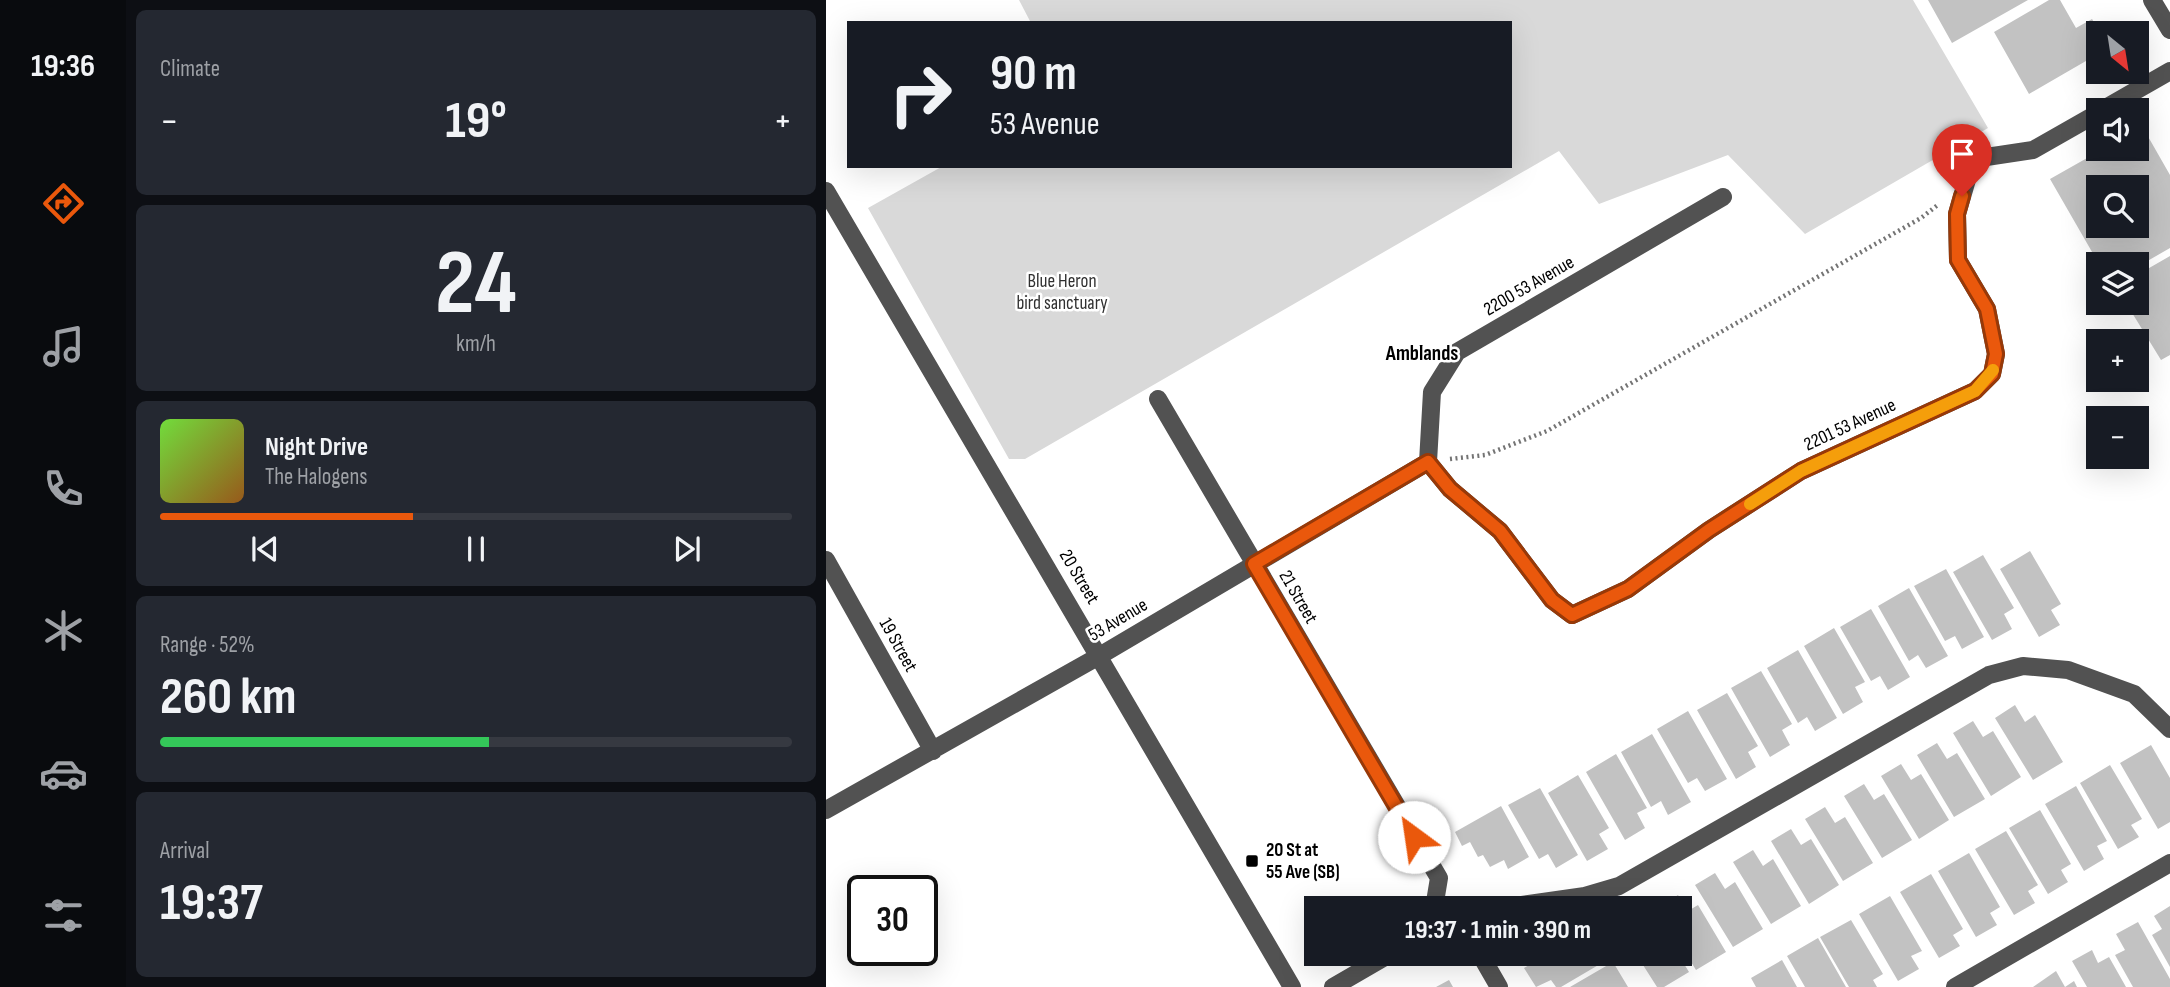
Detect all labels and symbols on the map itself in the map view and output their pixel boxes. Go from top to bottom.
north arrow [2086,21,2149,84]
pin [1932,124,1992,196]
street label: 2200 53 Avenue [1480,251,1578,321]
park label: Blue Heron bird sanctuary [1016,270,1108,315]
district label: Amblands [1385,341,1458,366]
street label: 2201 53 Avenue [1800,394,1900,456]
street label: 20 Street [1054,546,1104,609]
street label: 21 Street [1274,566,1322,628]
street label: 53 Avenue [1084,593,1152,647]
street label: 19 Street [874,614,922,676]
position arrow [1377,800,1451,874]
place label: 20 St at 55 Ave (SB) [1266,839,1340,884]
marker: 20 St at 55 Ave (SB) [1244,853,1260,869]
speed limit sign: 30 [847,875,938,966]

